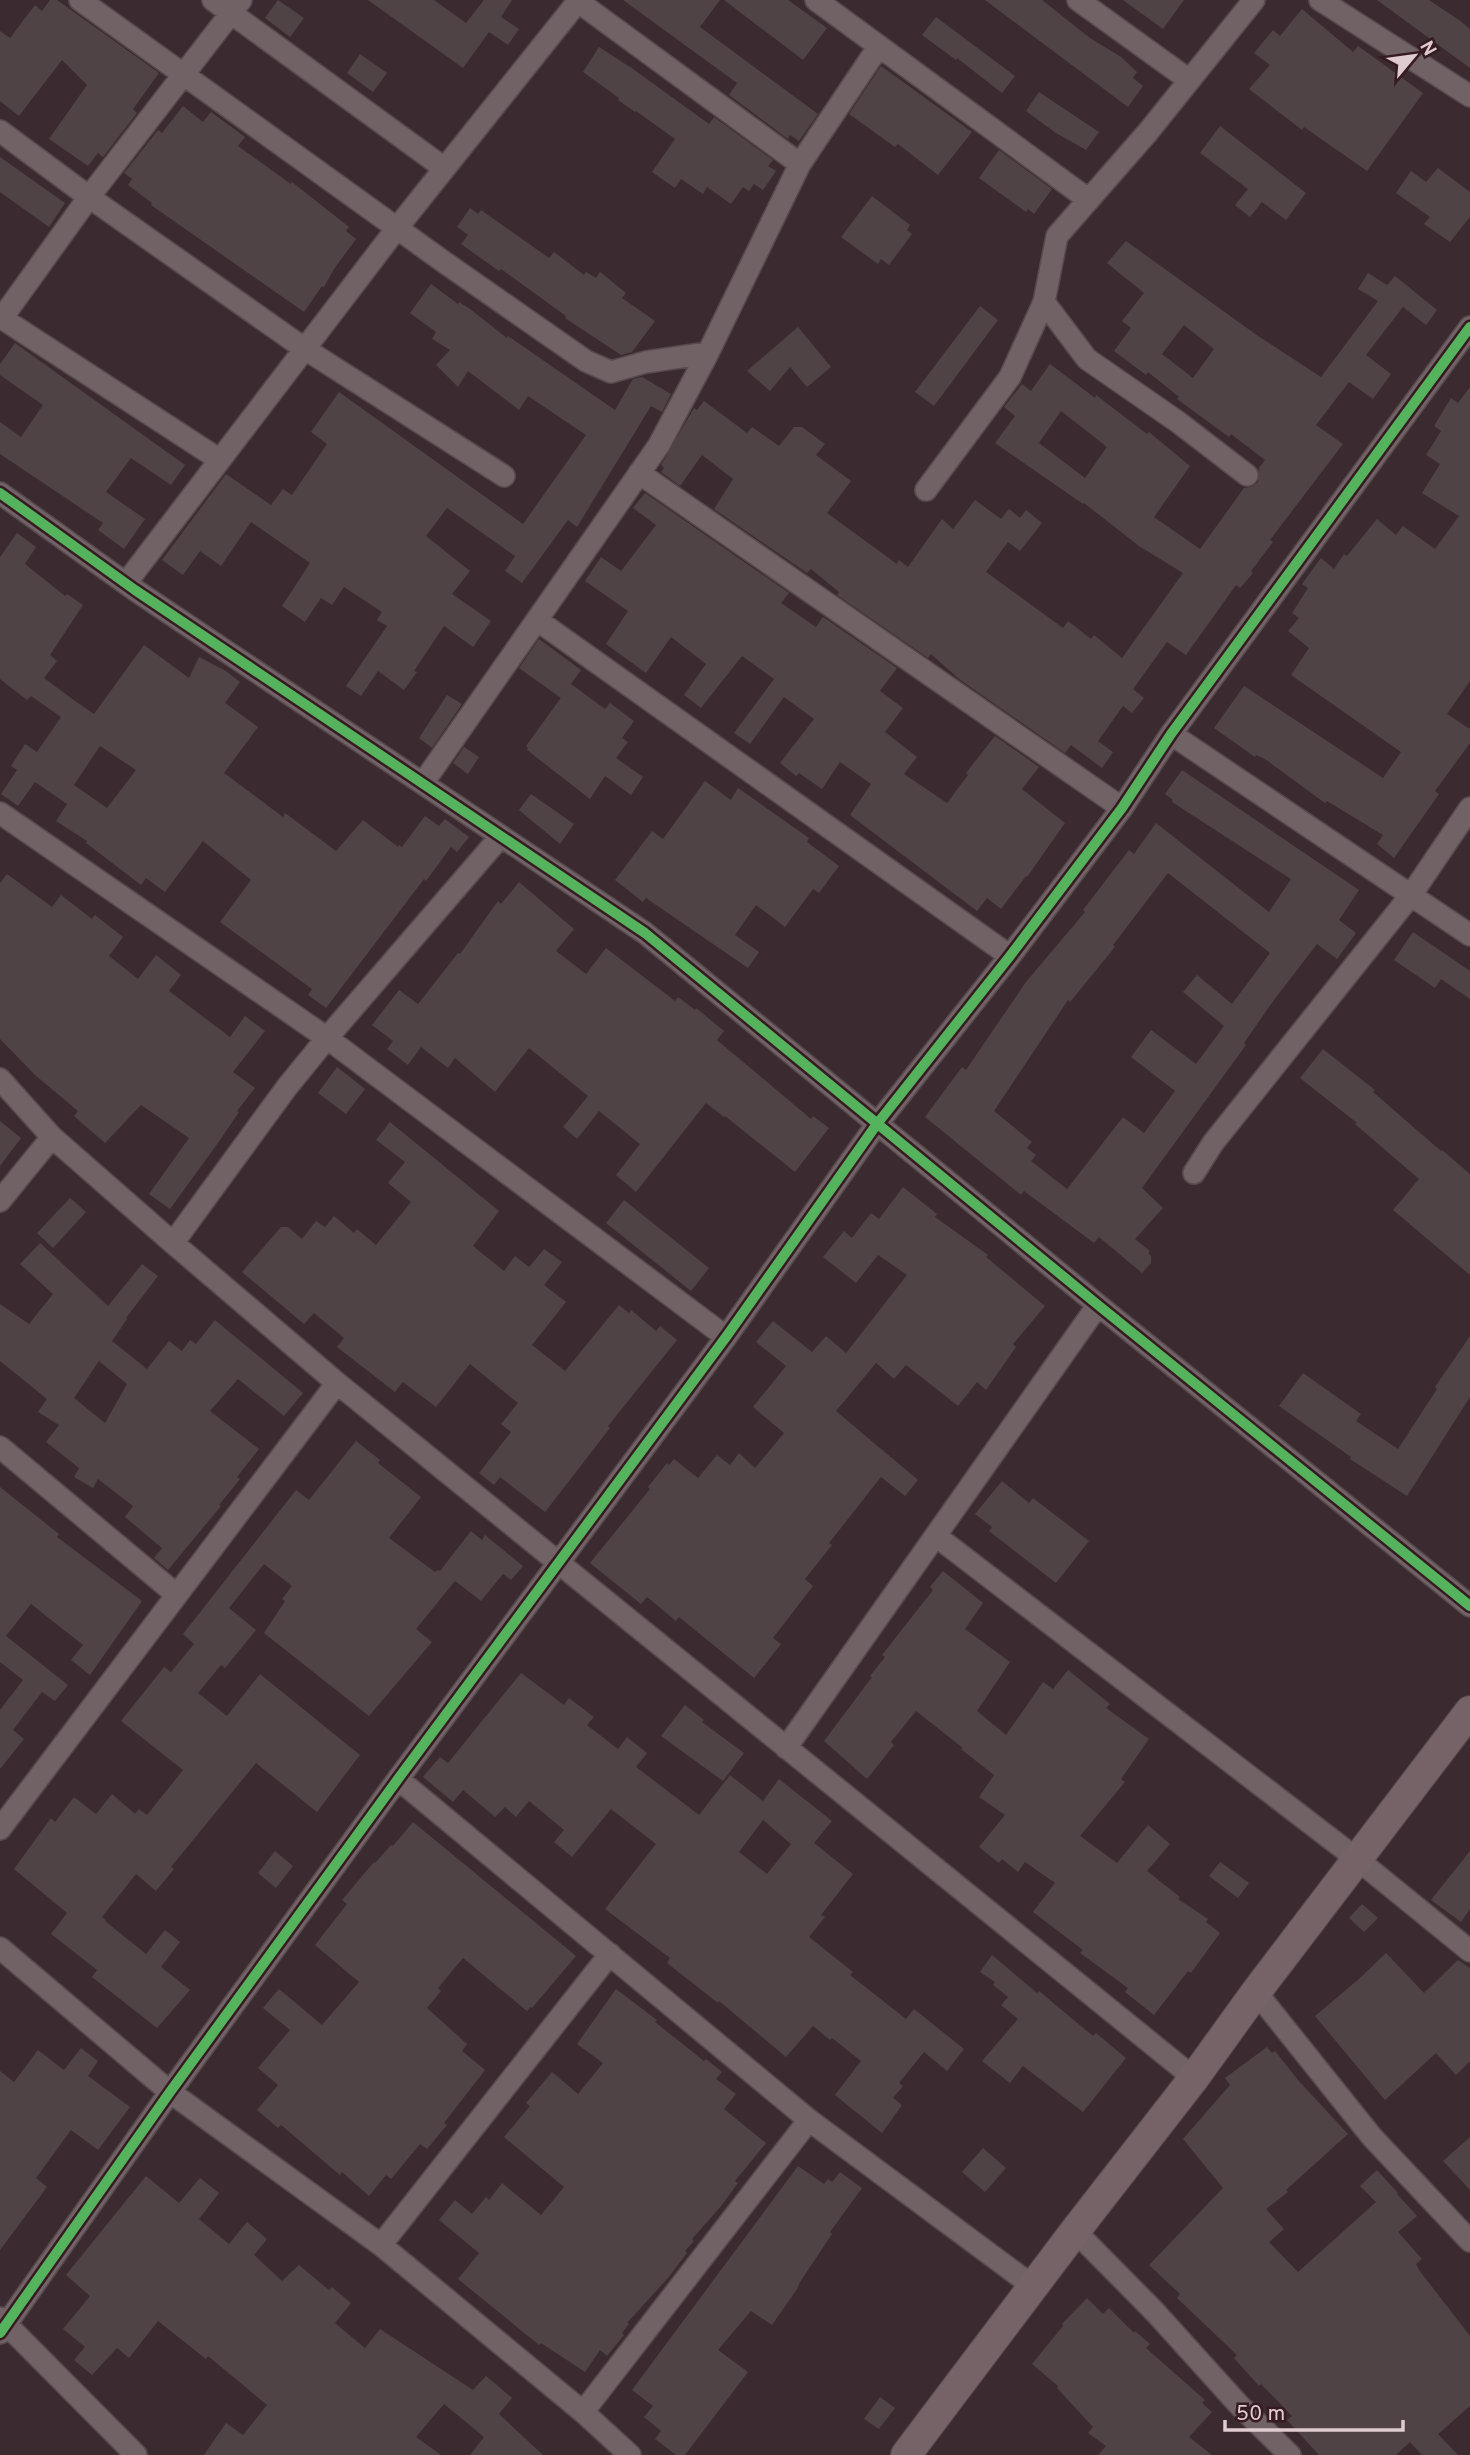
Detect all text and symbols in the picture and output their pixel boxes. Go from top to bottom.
north arrow [1379,21,1449,91]
text: N [1413,37,1441,61]
scale bar [1225,2388,1404,2432]
text: 50 m [1236,2401,1285,2428]

